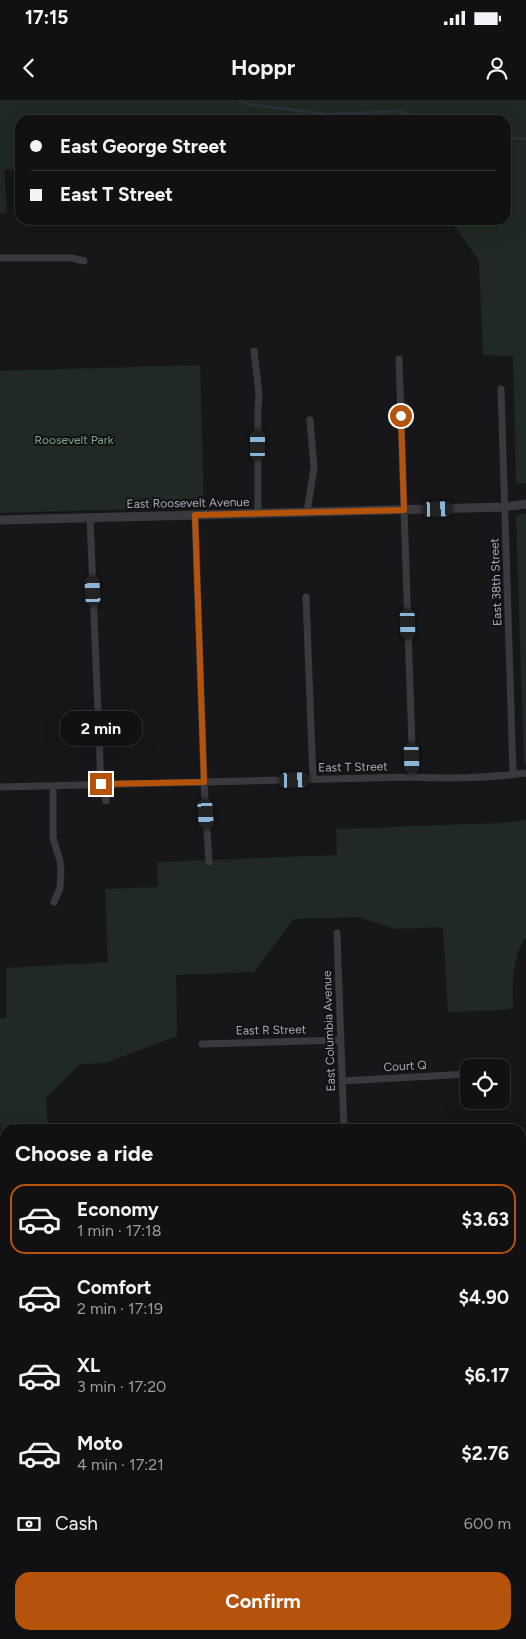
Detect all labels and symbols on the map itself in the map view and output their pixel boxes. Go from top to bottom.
route start [390,405,412,427]
car [250,430,265,460]
park label: Roosevelt Park [34,433,114,447]
street label: East Roosevelt Avenue [126,495,250,511]
car [422,501,453,517]
street label: East 38th Street [487,537,505,626]
car [84,576,101,606]
car [399,609,416,639]
callout: 2 min [60,712,142,746]
car [403,743,420,773]
street label: East T Street [318,759,388,775]
car [279,772,310,788]
route end [90,773,112,795]
car [197,799,214,829]
street label: East Columbia Avenue [320,970,338,1092]
street label: East R Street [236,1022,307,1038]
street label: Court Q [383,1058,427,1074]

